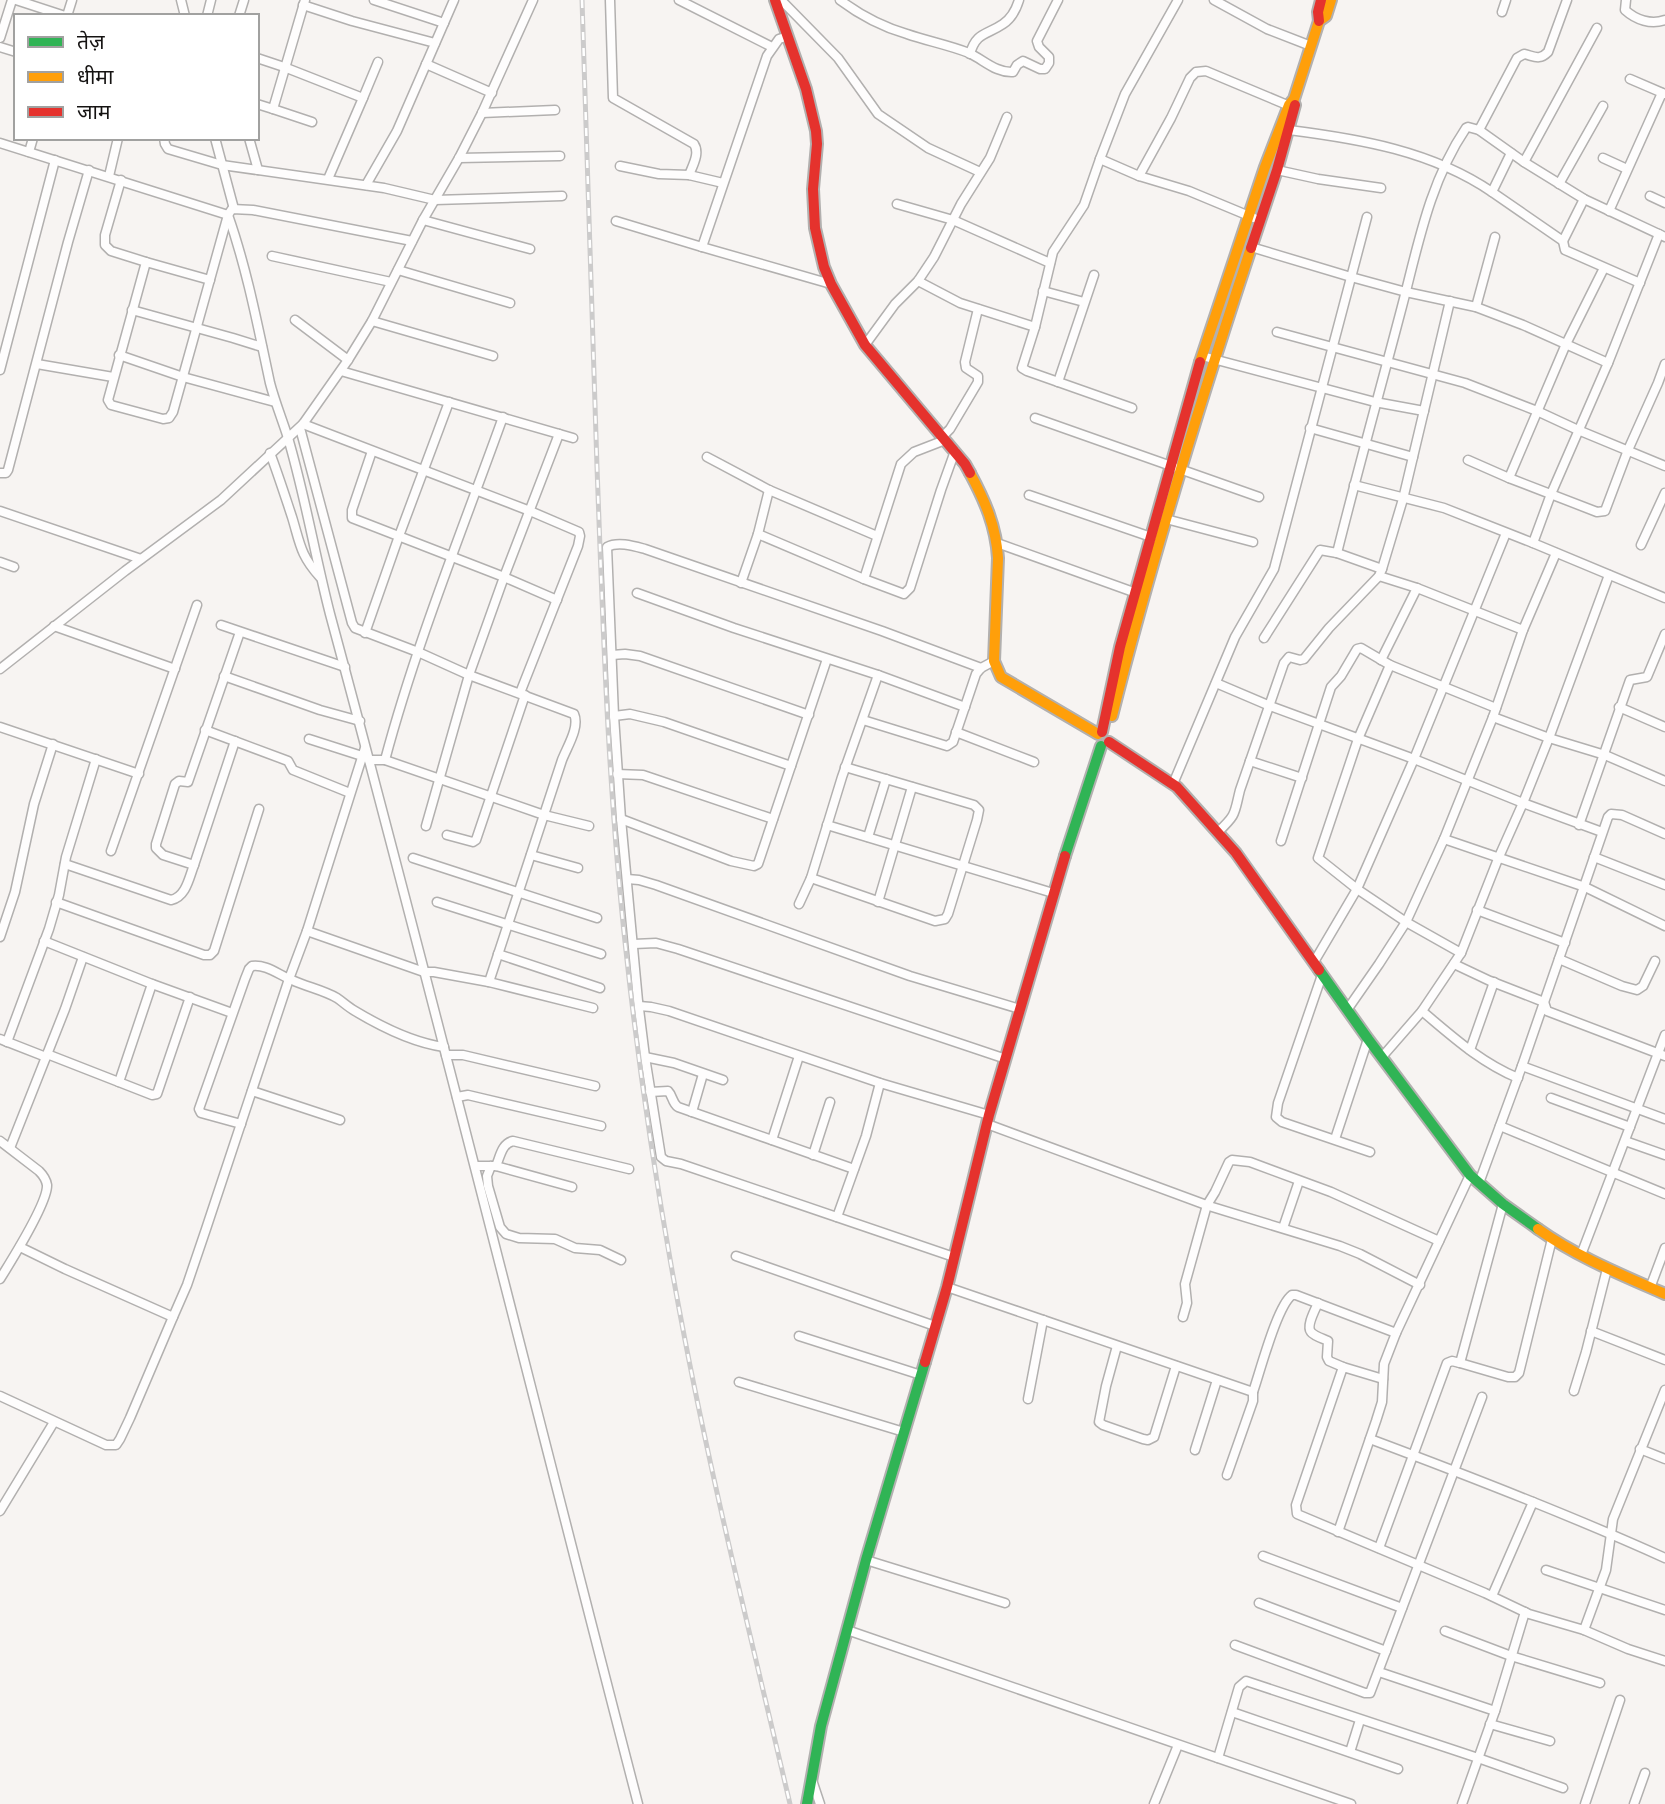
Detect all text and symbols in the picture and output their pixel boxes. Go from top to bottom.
legend [14,14,259,140]
text: तेज़ [77,29,105,53]
text: धीमा [77,64,114,88]
text: जाम [77,99,111,123]

